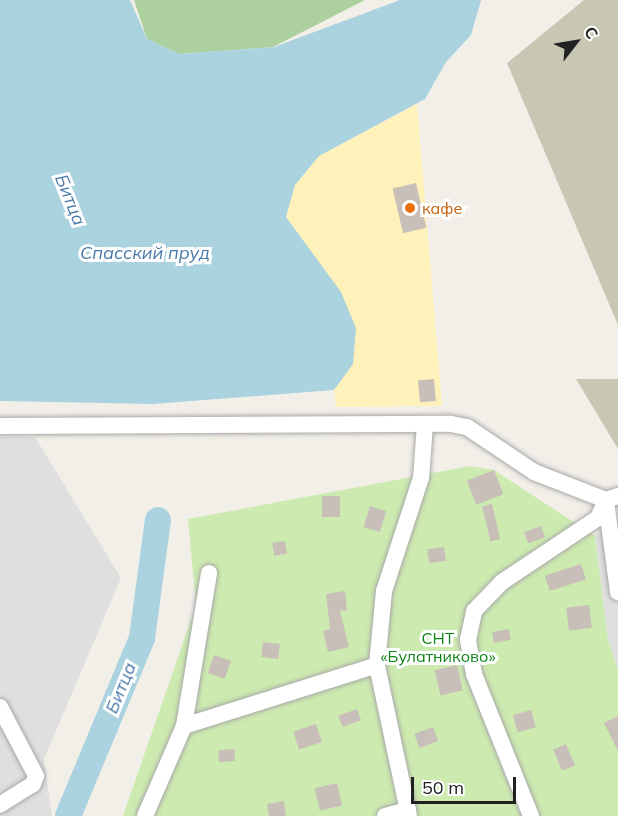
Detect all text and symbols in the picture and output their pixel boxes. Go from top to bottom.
north arrow [546,12,606,72]
text: С [580,23,603,43]
water label: Битца [50,171,90,229]
place label: кафе [422,198,462,218]
marker: кафе [403,201,417,215]
water label: Спасский пруд [80,242,210,264]
park label: СНТ «Булатниково» [380,628,496,666]
water label: Битца [101,659,141,717]
scale bar [414,765,519,803]
text: 50 m [422,776,464,799]

